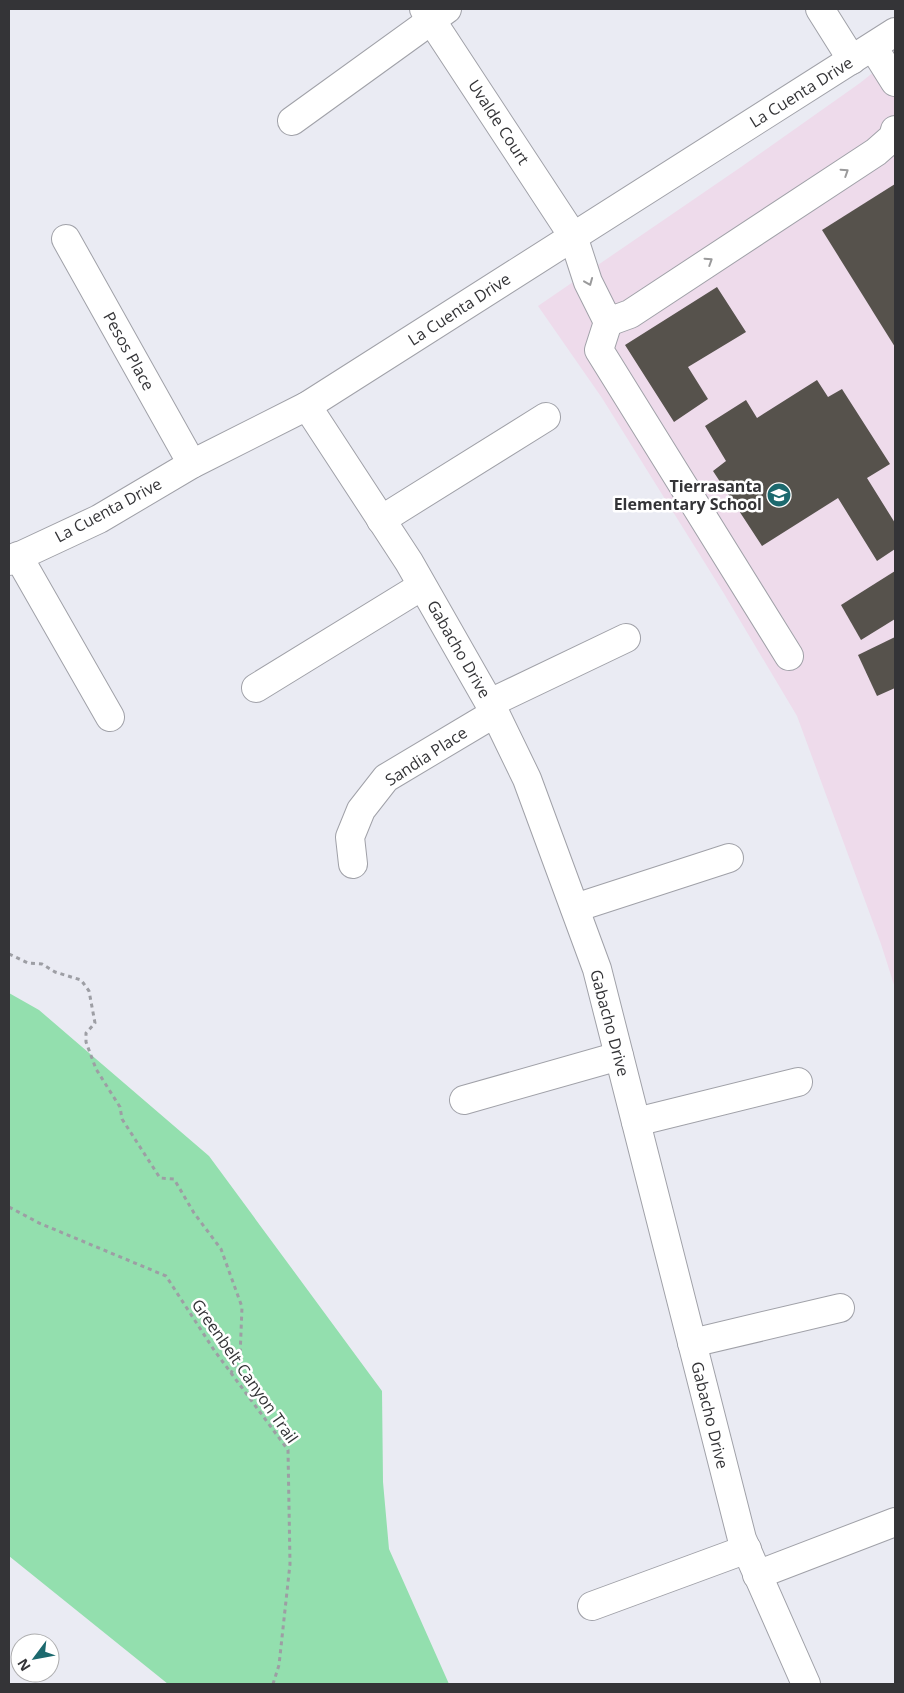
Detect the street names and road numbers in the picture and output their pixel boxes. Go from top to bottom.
street label: La Cuenta Drive [745,51,857,133]
street label: Uvalde Court [463,75,535,169]
street label: La Cuenta Drive [404,268,514,350]
street label: Pesos Place [98,308,160,394]
street label: La Cuenta Drive [51,473,165,547]
street label: Gabacho Drive [422,596,496,702]
street label: Sandia Place [381,721,471,791]
street label: Gabacho Drive [585,967,635,1079]
street label: Greenbelt Canyon Trail [187,1295,303,1447]
street label: Gabacho Drive [686,1359,734,1471]

